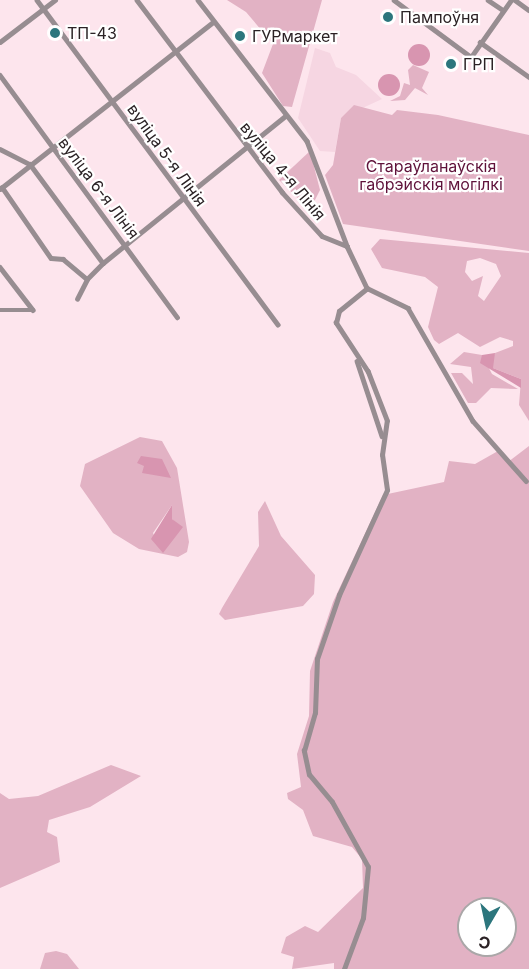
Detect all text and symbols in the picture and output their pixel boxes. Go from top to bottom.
place label: Пампоўня [400,7,479,27]
marker: Пампоўня [381,10,395,24]
place label: ТП-43 [67,23,117,43]
marker: ТП-43 [48,26,62,40]
place label: ГУРмаркет [252,26,338,46]
marker: ГУРмаркет [233,29,247,43]
place label: ГРП [463,54,494,74]
marker: ГРП [444,57,458,71]
street label: вуліца 5-я Лінія [123,100,211,210]
street label: вуліца 4-я Лінія [236,118,330,224]
street label: вуліца 6-я Лінія [55,133,143,243]
park label: Стараўланаўскія габрэйскія могілкі [359,156,503,194]
north arrow [457,897,517,957]
text: С [477,932,492,954]

